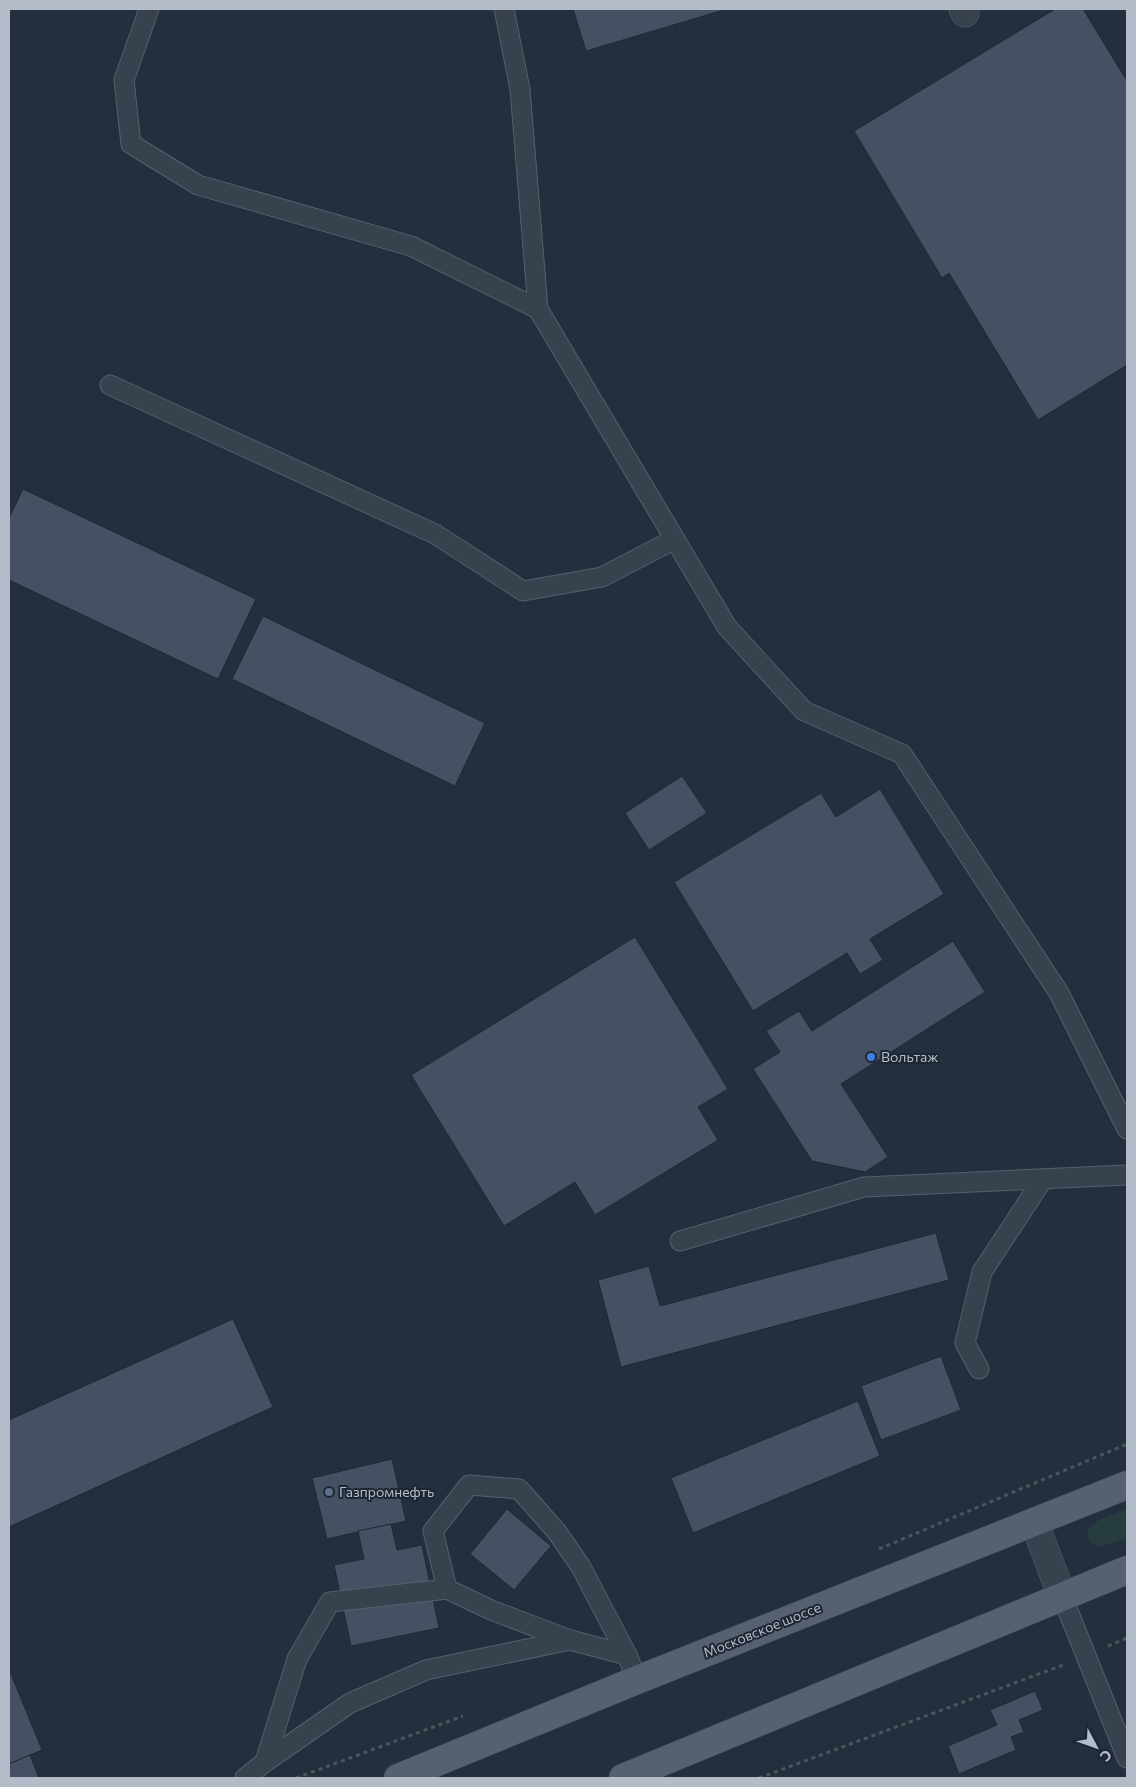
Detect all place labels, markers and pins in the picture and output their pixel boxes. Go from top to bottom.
place label: Вольтаж [881,1048,938,1065]
marker: Вольтаж [865,1051,877,1063]
place label: Газпромнефть [339,1483,434,1500]
marker: Газпромнефть [323,1486,335,1498]

